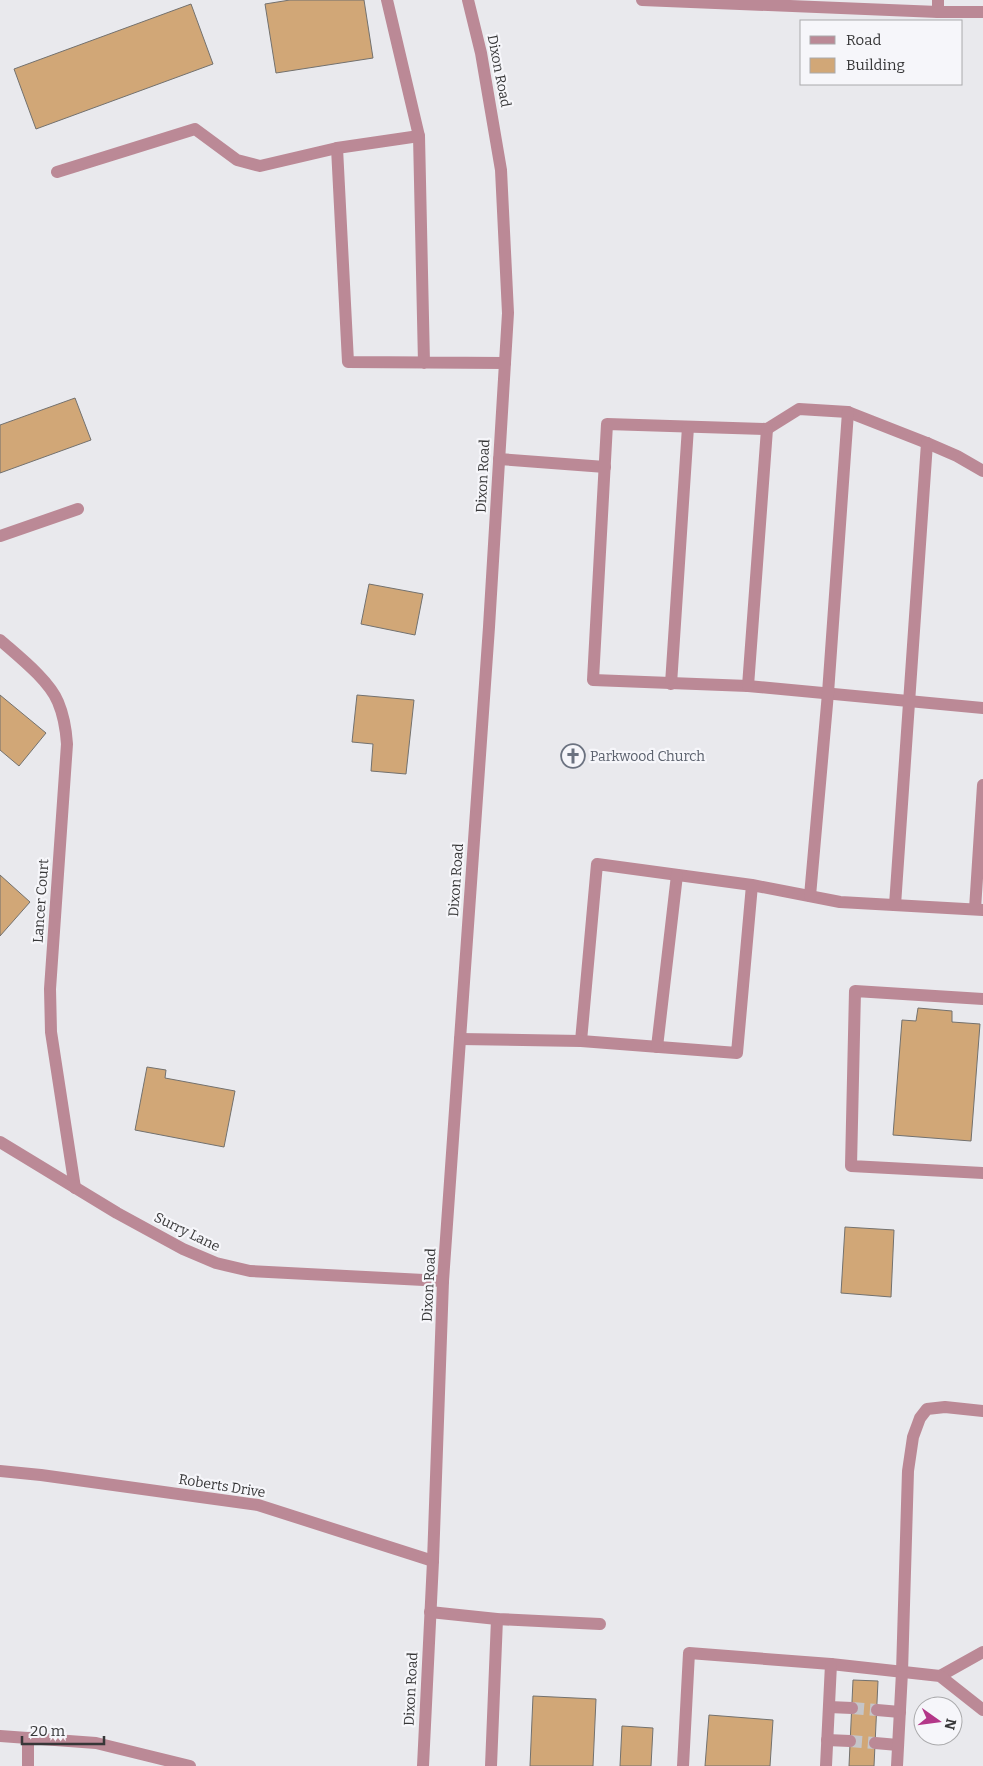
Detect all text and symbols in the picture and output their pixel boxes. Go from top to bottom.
legend [800,20,963,85]
text: Road [846,31,881,49]
street label: Dixon Road [484,33,514,109]
text: Building [846,56,905,74]
street label: Dixon Road [473,439,493,513]
church icon: Parkwood Church [560,743,586,769]
place label: Parkwood Church [590,748,705,765]
street label: Dixon Road [445,843,467,917]
street label: Lancer Court [30,858,52,944]
street label: Surry Lane [151,1209,223,1255]
street label: Dixon Road [419,1248,439,1322]
street label: Roberts Drive [177,1471,267,1501]
street label: Dixon Road [401,1652,421,1726]
north arrow [913,1696,963,1746]
scale bar [22,1714,105,1746]
text: N [941,1717,960,1732]
text: 20 m [30,1722,66,1740]

